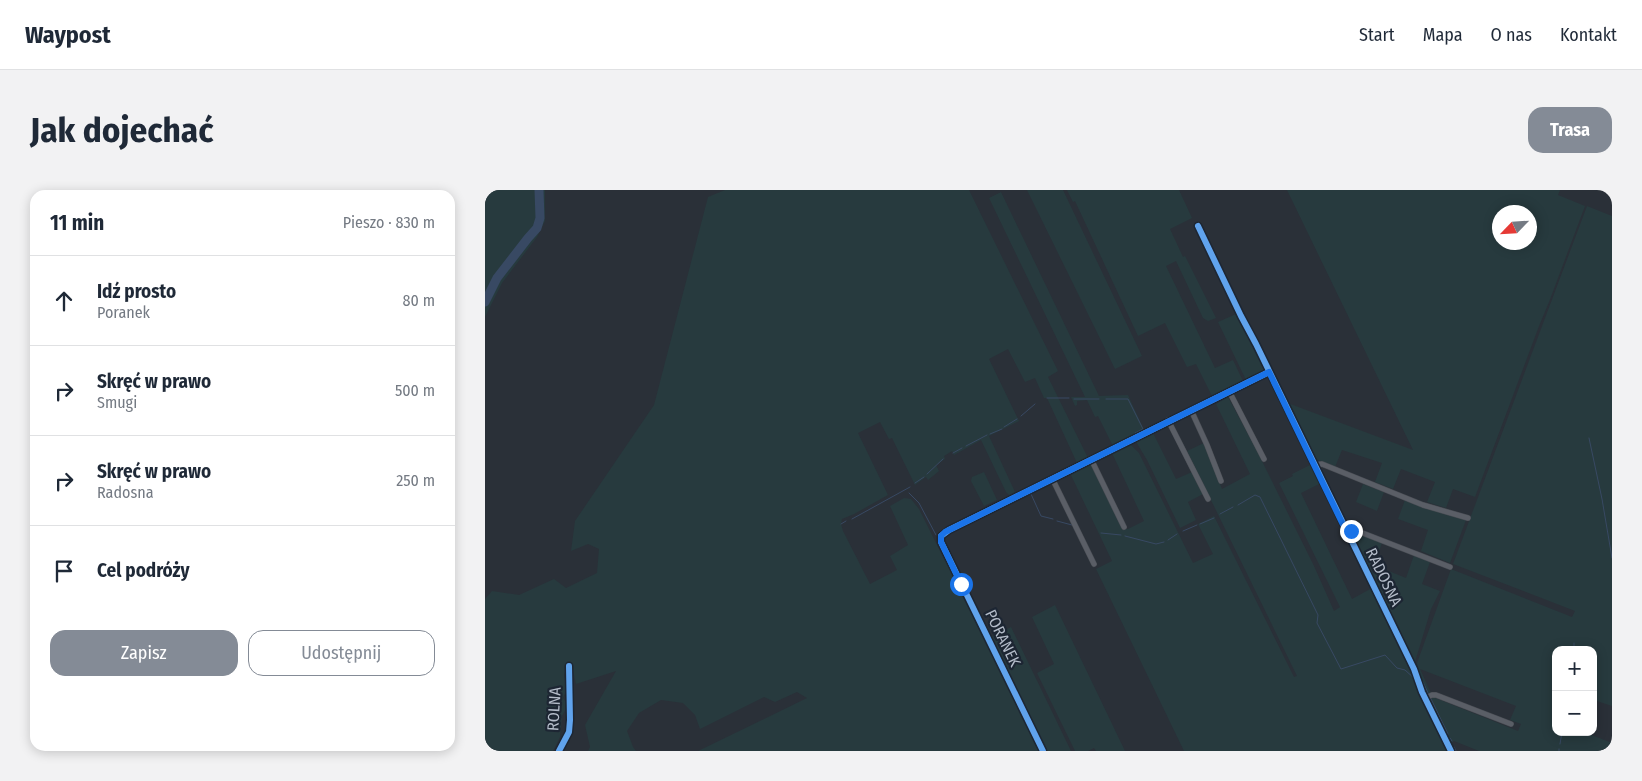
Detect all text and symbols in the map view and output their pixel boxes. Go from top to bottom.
text: Waypost [25,21,111,49]
text: Start [1359,24,1395,46]
text: Mapa [1423,24,1463,46]
text: O nas [1491,24,1532,46]
text: Kontakt [1560,24,1617,46]
button: Trasa [1528,107,1612,153]
text: Jak dojechać [30,109,213,151]
north arrow [1492,205,1537,250]
text: 11 min [50,210,104,236]
text: Pieszo · 830 m [343,213,435,232]
text: Idź prosto [97,280,176,303]
icon: ahead [50,287,78,315]
text: 80 m [403,291,435,310]
text: Poranek [97,303,150,322]
text: Skręć w prawo [97,370,211,393]
icon: right [50,377,78,405]
text: 500 m [395,381,435,400]
text: Smugi [97,393,137,412]
text: Skręć w prawo [97,460,211,483]
icon: right [50,467,78,495]
text: 250 m [396,471,435,490]
text: Radosna [97,483,154,502]
route end [1340,520,1363,543]
street label: RADOSNA [1362,545,1407,610]
icon: arrive [50,557,78,585]
text: Cel podróży [97,559,190,582]
route start [950,573,973,596]
street label: PORANEK [981,606,1025,670]
button: Zapisz [50,630,238,676]
button: Udostępnij [248,630,435,676]
map controls [1552,646,1597,736]
button: + [1552,646,1597,691]
street label: ROLNA [543,686,565,731]
button: − [1552,691,1597,736]

